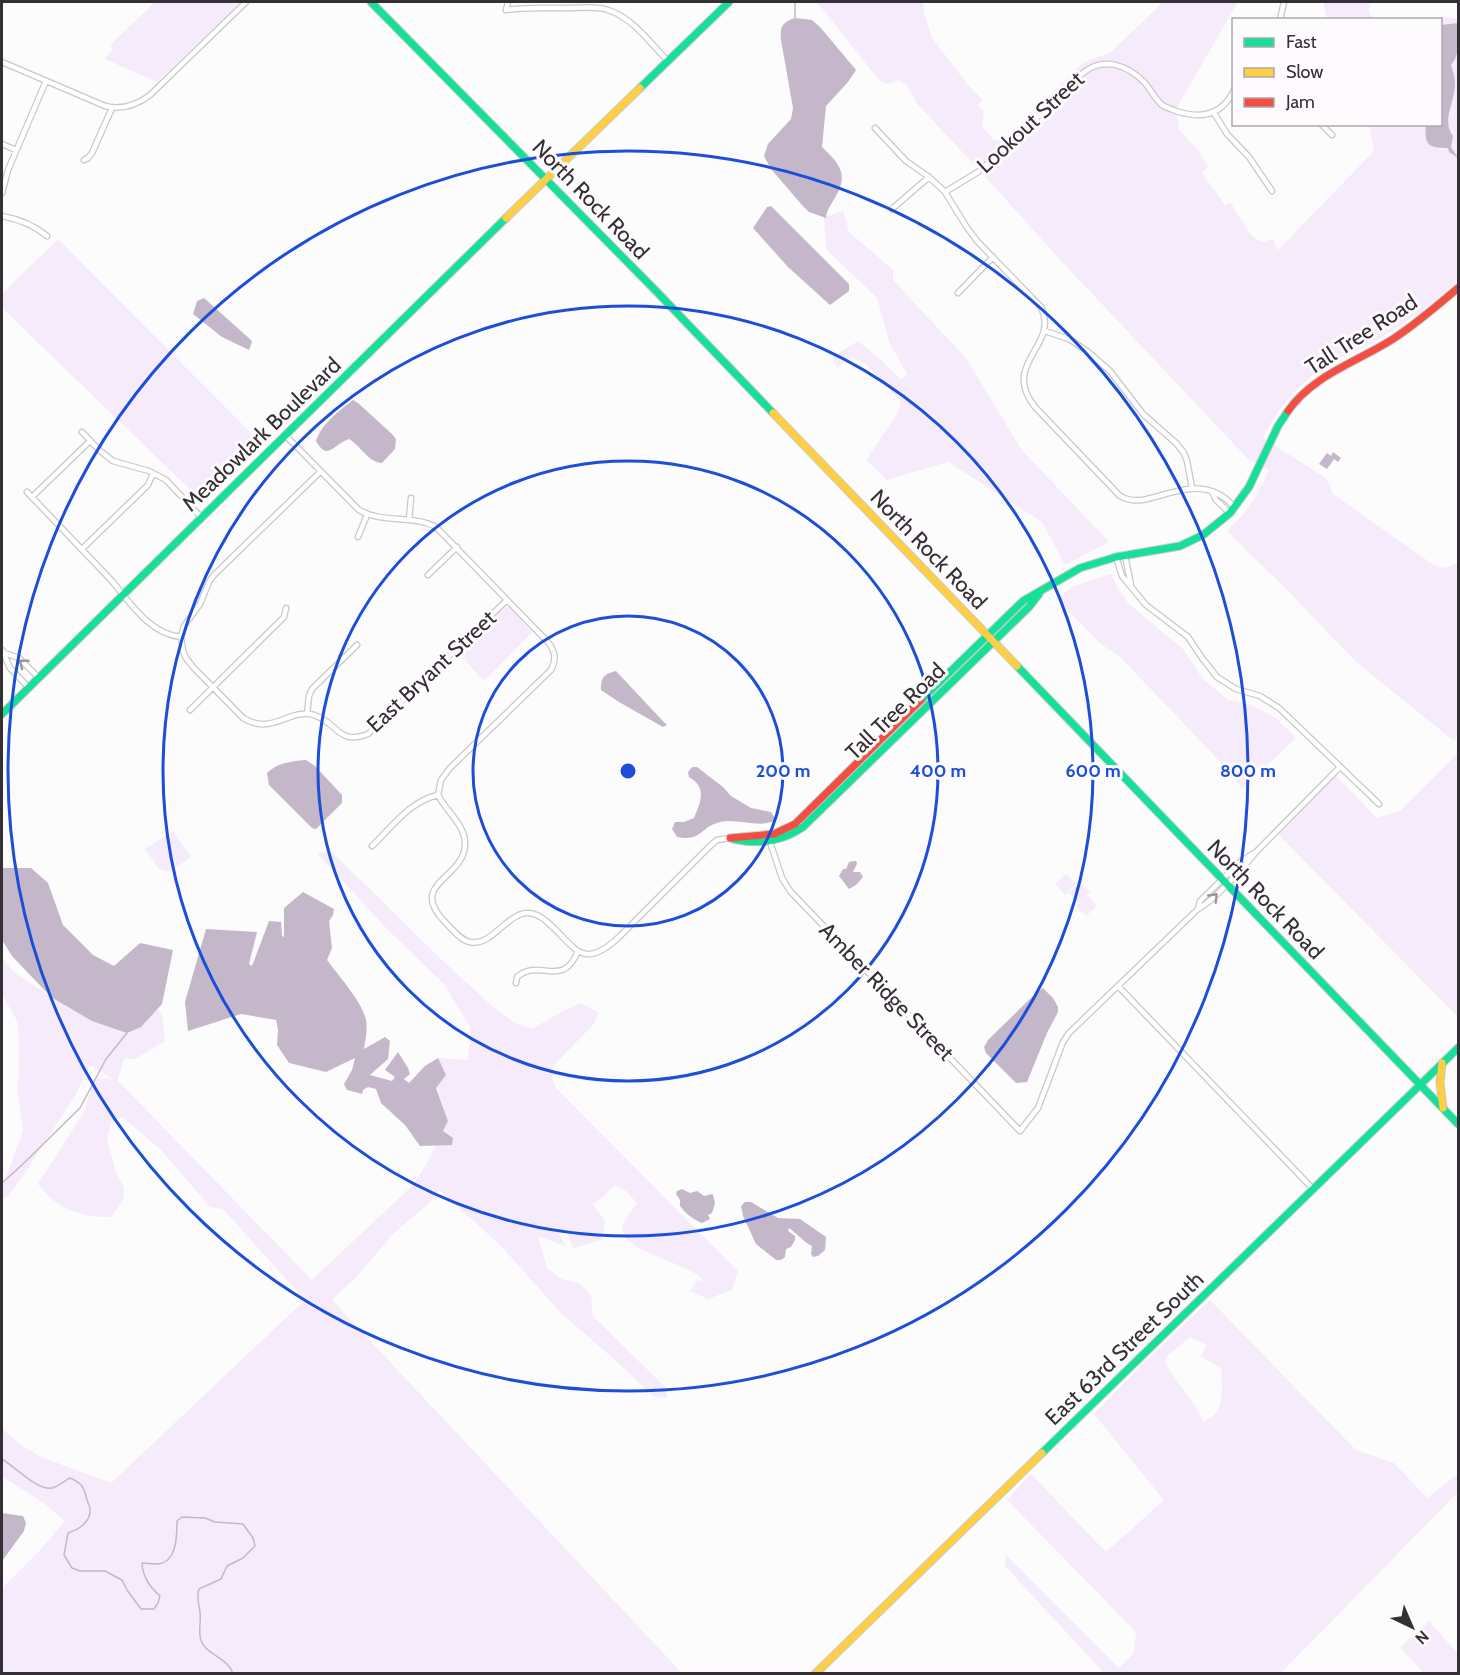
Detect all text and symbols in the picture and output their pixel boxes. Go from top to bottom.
legend [1232,18,1442,126]
text: Fast [1286,31,1317,53]
text: Slow [1286,61,1323,83]
street label: Lookout Street [971,65,1090,179]
text: Jam [1285,91,1315,113]
street label: North Rock Road [527,134,655,265]
street label: Tall Tree Road [1300,288,1422,381]
street label: Meadowlark Boulevard [176,352,346,517]
street label: North Rock Road [865,484,993,615]
street label: East Bryant Street [361,604,502,738]
street label: Tall Tree Road [840,657,951,766]
one-way arrow [19,660,30,671]
text: 200 m [756,760,810,782]
text: 400 m [910,760,966,782]
text: 600 m [1065,760,1121,782]
text: 800 m [1220,760,1276,782]
centre of rings [618,761,638,781]
street label: North Rock Road [1202,834,1330,965]
one-way arrow [1207,893,1218,903]
street label: Amber Ridge Street [814,917,960,1067]
street label: East 63rd Street South [1040,1266,1209,1431]
north arrow [1382,1597,1442,1657]
text: N [1411,1627,1433,1648]

